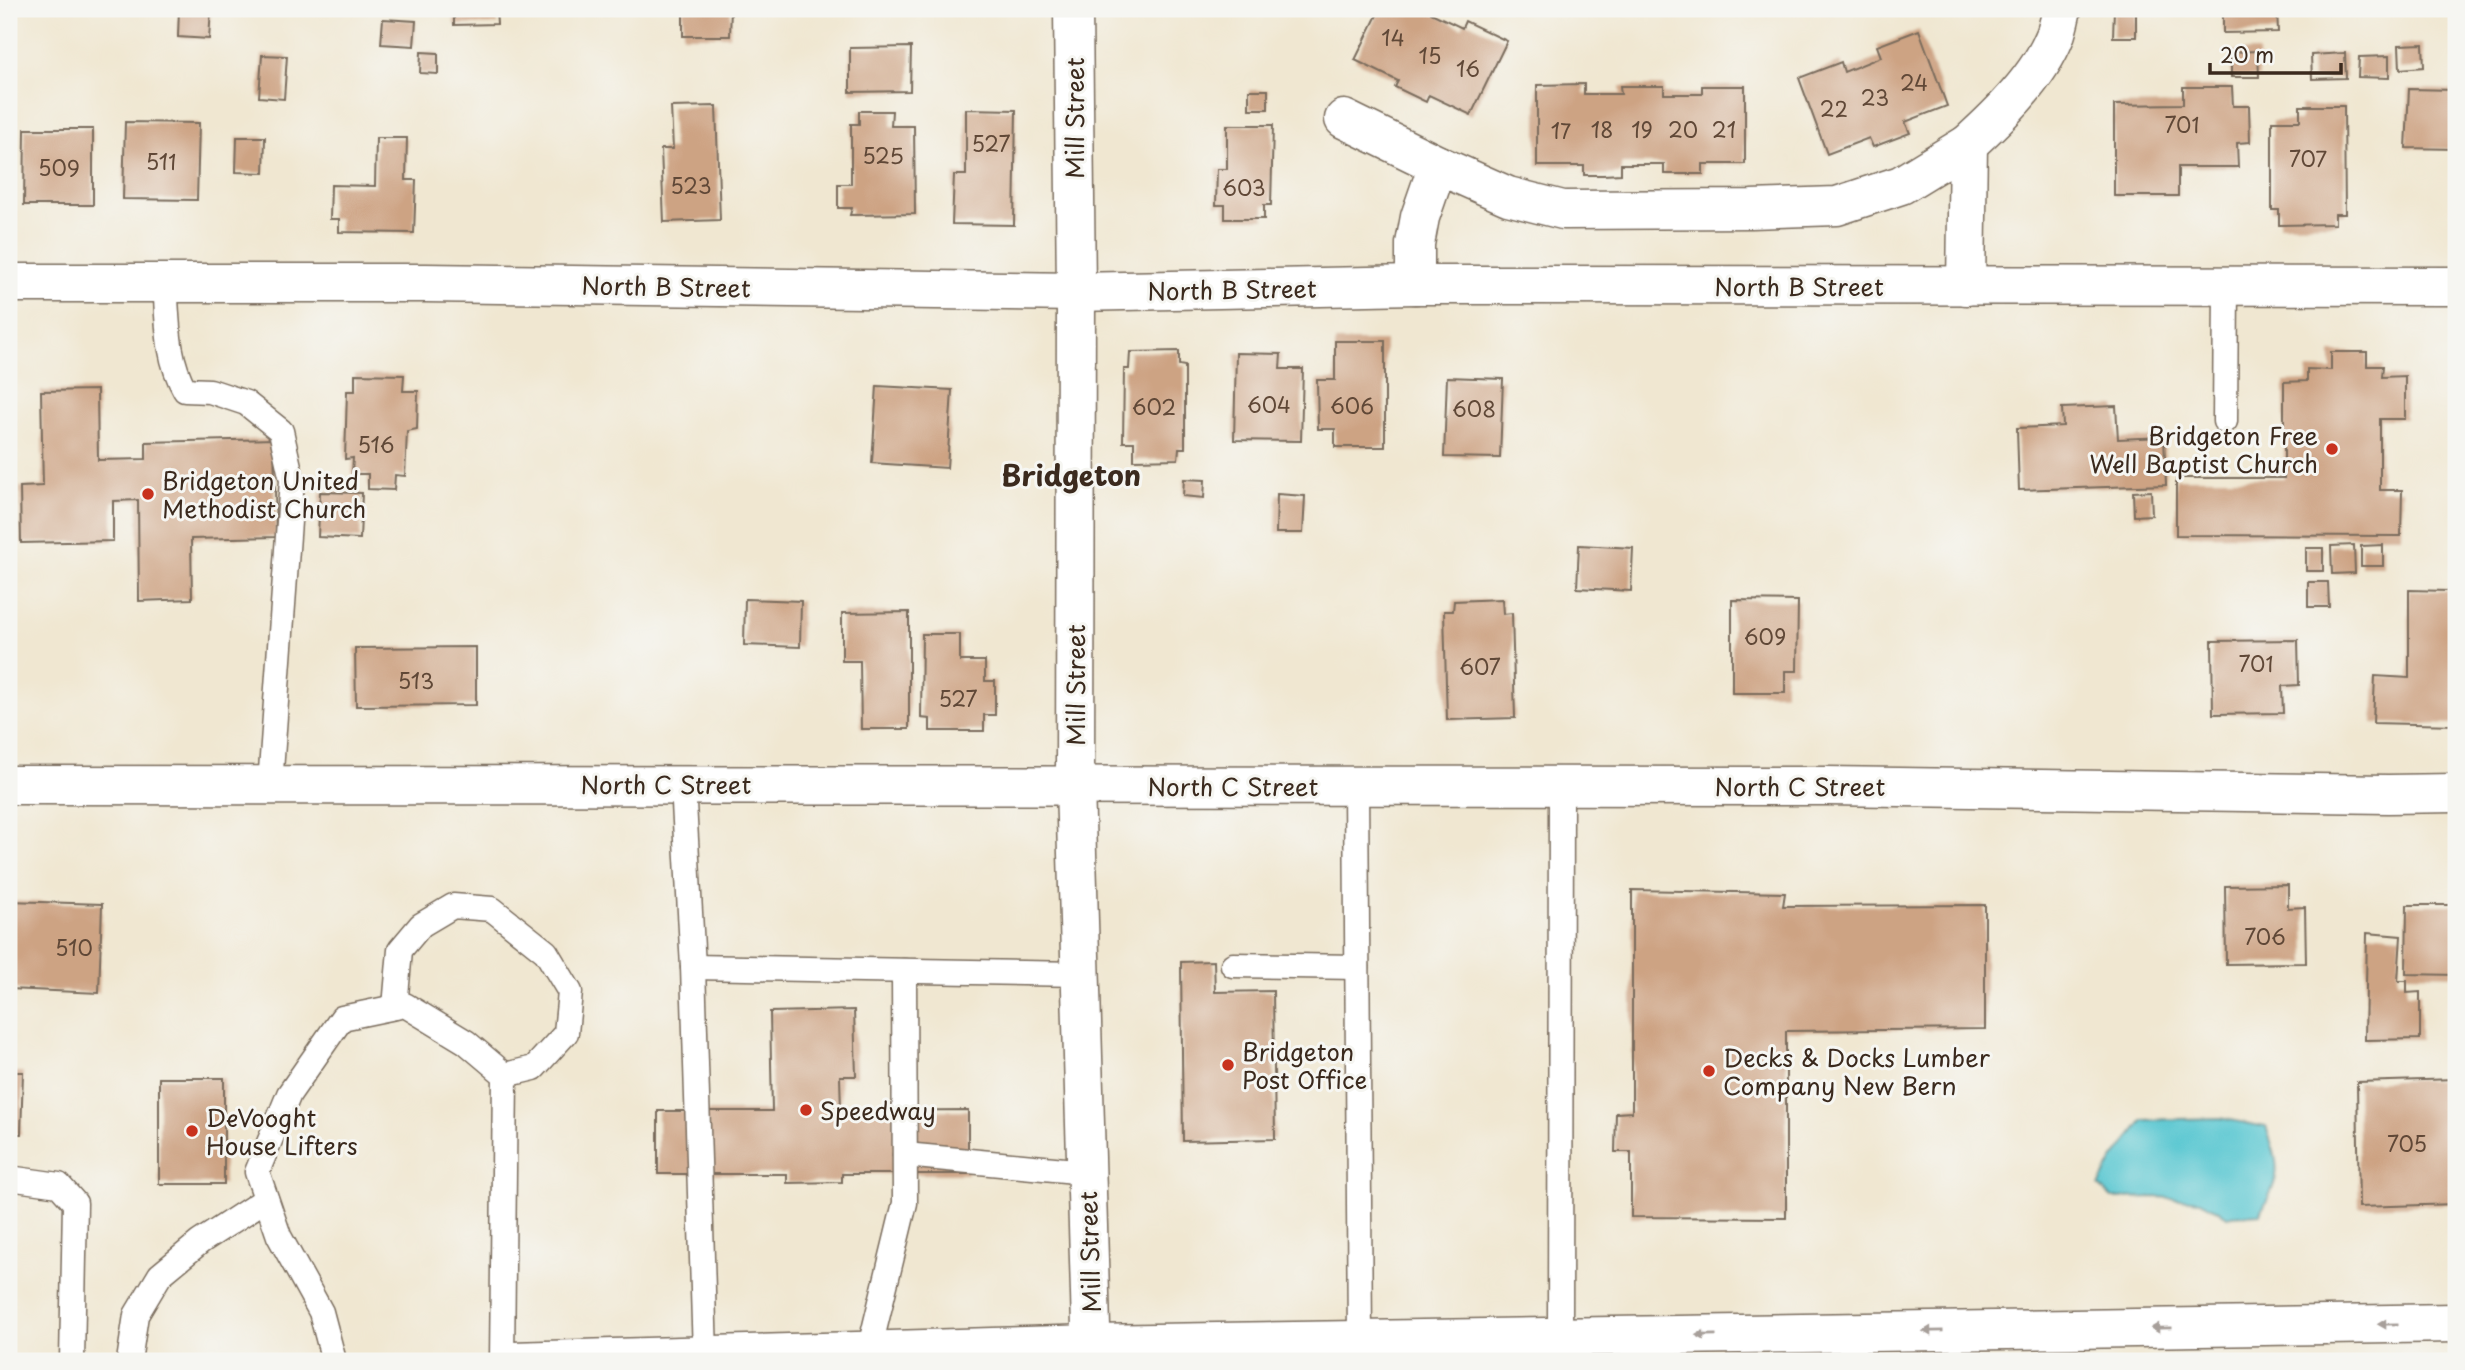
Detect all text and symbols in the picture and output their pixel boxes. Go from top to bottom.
house number: 14 [1381,21,1405,53]
scale bar [2210,32,2341,76]
text: 20 m [2220,38,2274,70]
house number: 15 [1419,39,1441,71]
house number: 16 [1456,52,1480,84]
street label: Mill Street [1056,57,1092,179]
house number: 24 [1900,66,1928,98]
house number: 23 [1861,81,1889,113]
house number: 22 [1820,92,1848,124]
house number: 701 [2165,108,2199,140]
house number: 18 [1591,113,1613,145]
house number: 19 [1631,113,1653,145]
house number: 20 [1668,113,1698,145]
house number: 21 [1712,113,1736,145]
house number: 17 [1551,114,1571,146]
house number: 527 [971,127,1011,159]
house number: 525 [862,139,904,171]
house number: 707 [2289,142,2327,174]
house number: 511 [146,145,176,177]
house number: 509 [38,151,80,183]
house number: 523 [670,169,712,201]
house number: 603 [1222,171,1266,203]
street label: North B Street [581,267,751,305]
street label: North B Street [1714,268,1884,304]
street label: North B Street [1147,270,1317,308]
house number: 604 [1247,388,1291,420]
house number: 606 [1330,389,1374,421]
house number: 602 [1132,390,1176,422]
house number: 608 [1452,392,1496,424]
place label: Bridgeton Free Well Baptist Church [2089,417,2318,481]
house number: 516 [357,428,395,460]
marker: Bridgeton Free Well Baptist Church [2324,441,2340,457]
district label: Bridgeton [1001,453,1141,496]
place label: Bridgeton United Methodist Church [162,462,366,526]
marker: Bridgeton United Methodist Church [140,486,156,502]
house number: 609 [1744,620,1786,652]
street label: Mill Street [1057,624,1093,746]
house number: 701 [2239,647,2273,679]
house number: 607 [1459,650,1501,682]
house number: 513 [398,664,434,696]
house number: 527 [938,682,978,714]
street label: North C Street [581,766,752,802]
street label: North C Street [1148,768,1319,804]
street label: North C Street [1715,768,1886,804]
house number: 706 [2244,920,2286,952]
house number: 510 [55,931,93,963]
place label: Bridgeton Post Office [1242,1033,1367,1097]
place label: Decks & Docks Lumber Company New Bern [1723,1039,1991,1103]
marker: Bridgeton Post Office [1220,1057,1236,1073]
marker: Decks & Docks Lumber Company New Bern [1701,1063,1717,1079]
place label: Speedway [820,1092,936,1128]
place label: DeVooght House Lifters [206,1099,358,1163]
marker: Speedway [798,1102,814,1118]
marker: DeVooght House Lifters [184,1123,200,1139]
house number: 705 [2387,1127,2427,1159]
street label: Mill Street [1069,1191,1109,1313]
one-way arrow [2377,1319,2399,1330]
one-way arrow [2149,1322,2171,1334]
one-way arrow [1922,1325,1944,1337]
one-way arrow [1694,1329,1716,1341]

